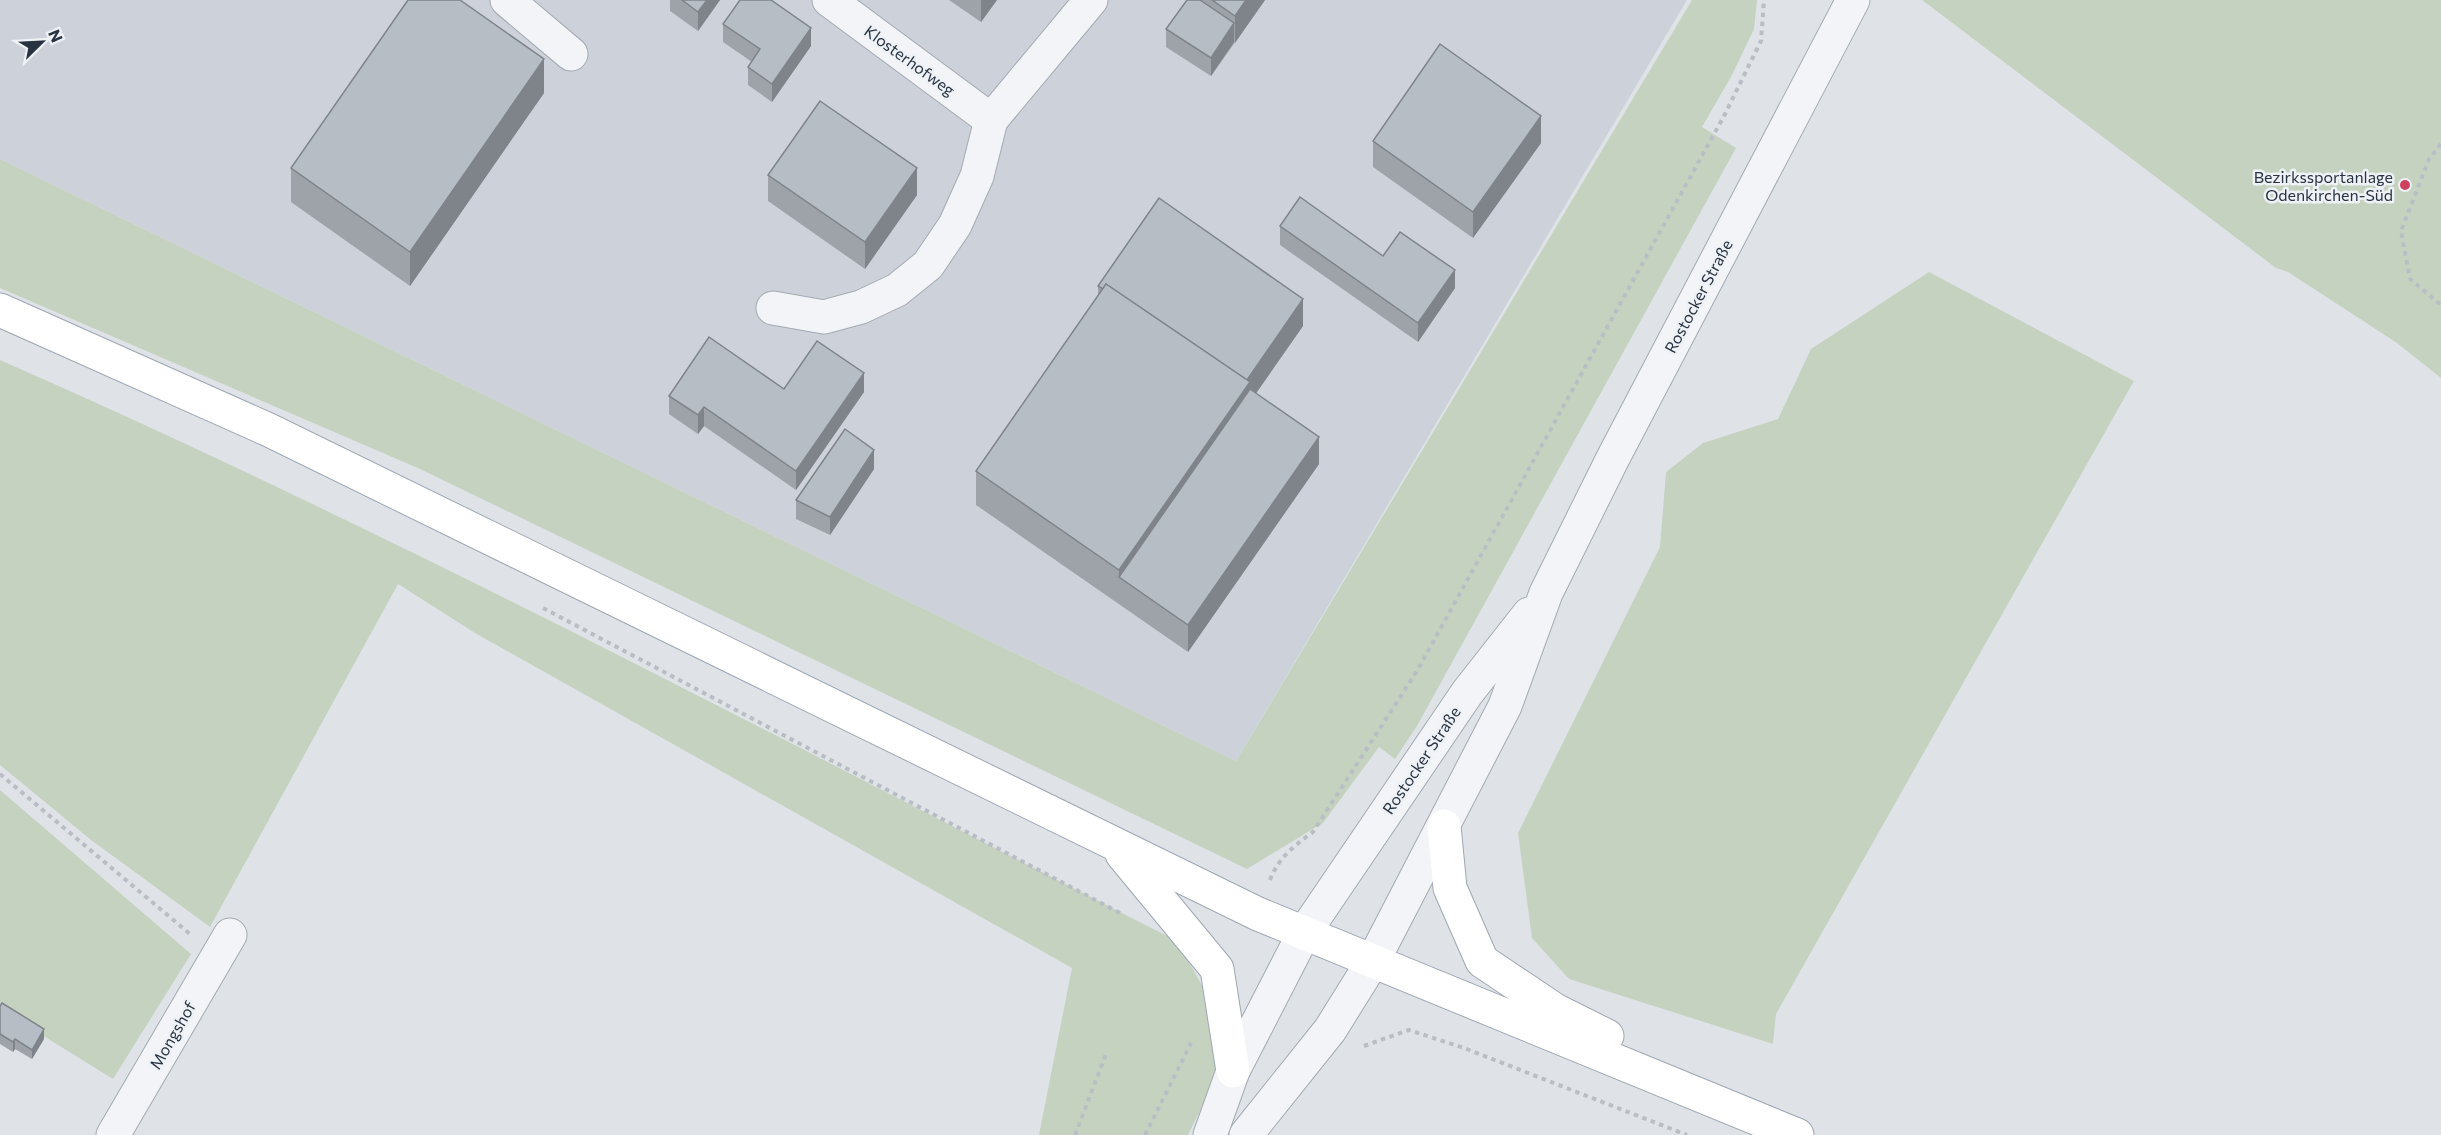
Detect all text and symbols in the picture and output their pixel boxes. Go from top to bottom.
north arrow [12,12,72,72]
street label: Klosterhofweg [861,21,959,99]
text: N [45,26,67,45]
place label: Bezirkssportanlage Odenkirchen-Süd [2254,167,2393,204]
marker: Bezirkssportanlage Odenkirchen-Süd [2398,178,2412,192]
street label: Rostocker Straße [1660,236,1736,356]
street label: Rostocker Straße [1378,703,1464,817]
street label: Mongshof [145,997,199,1072]

